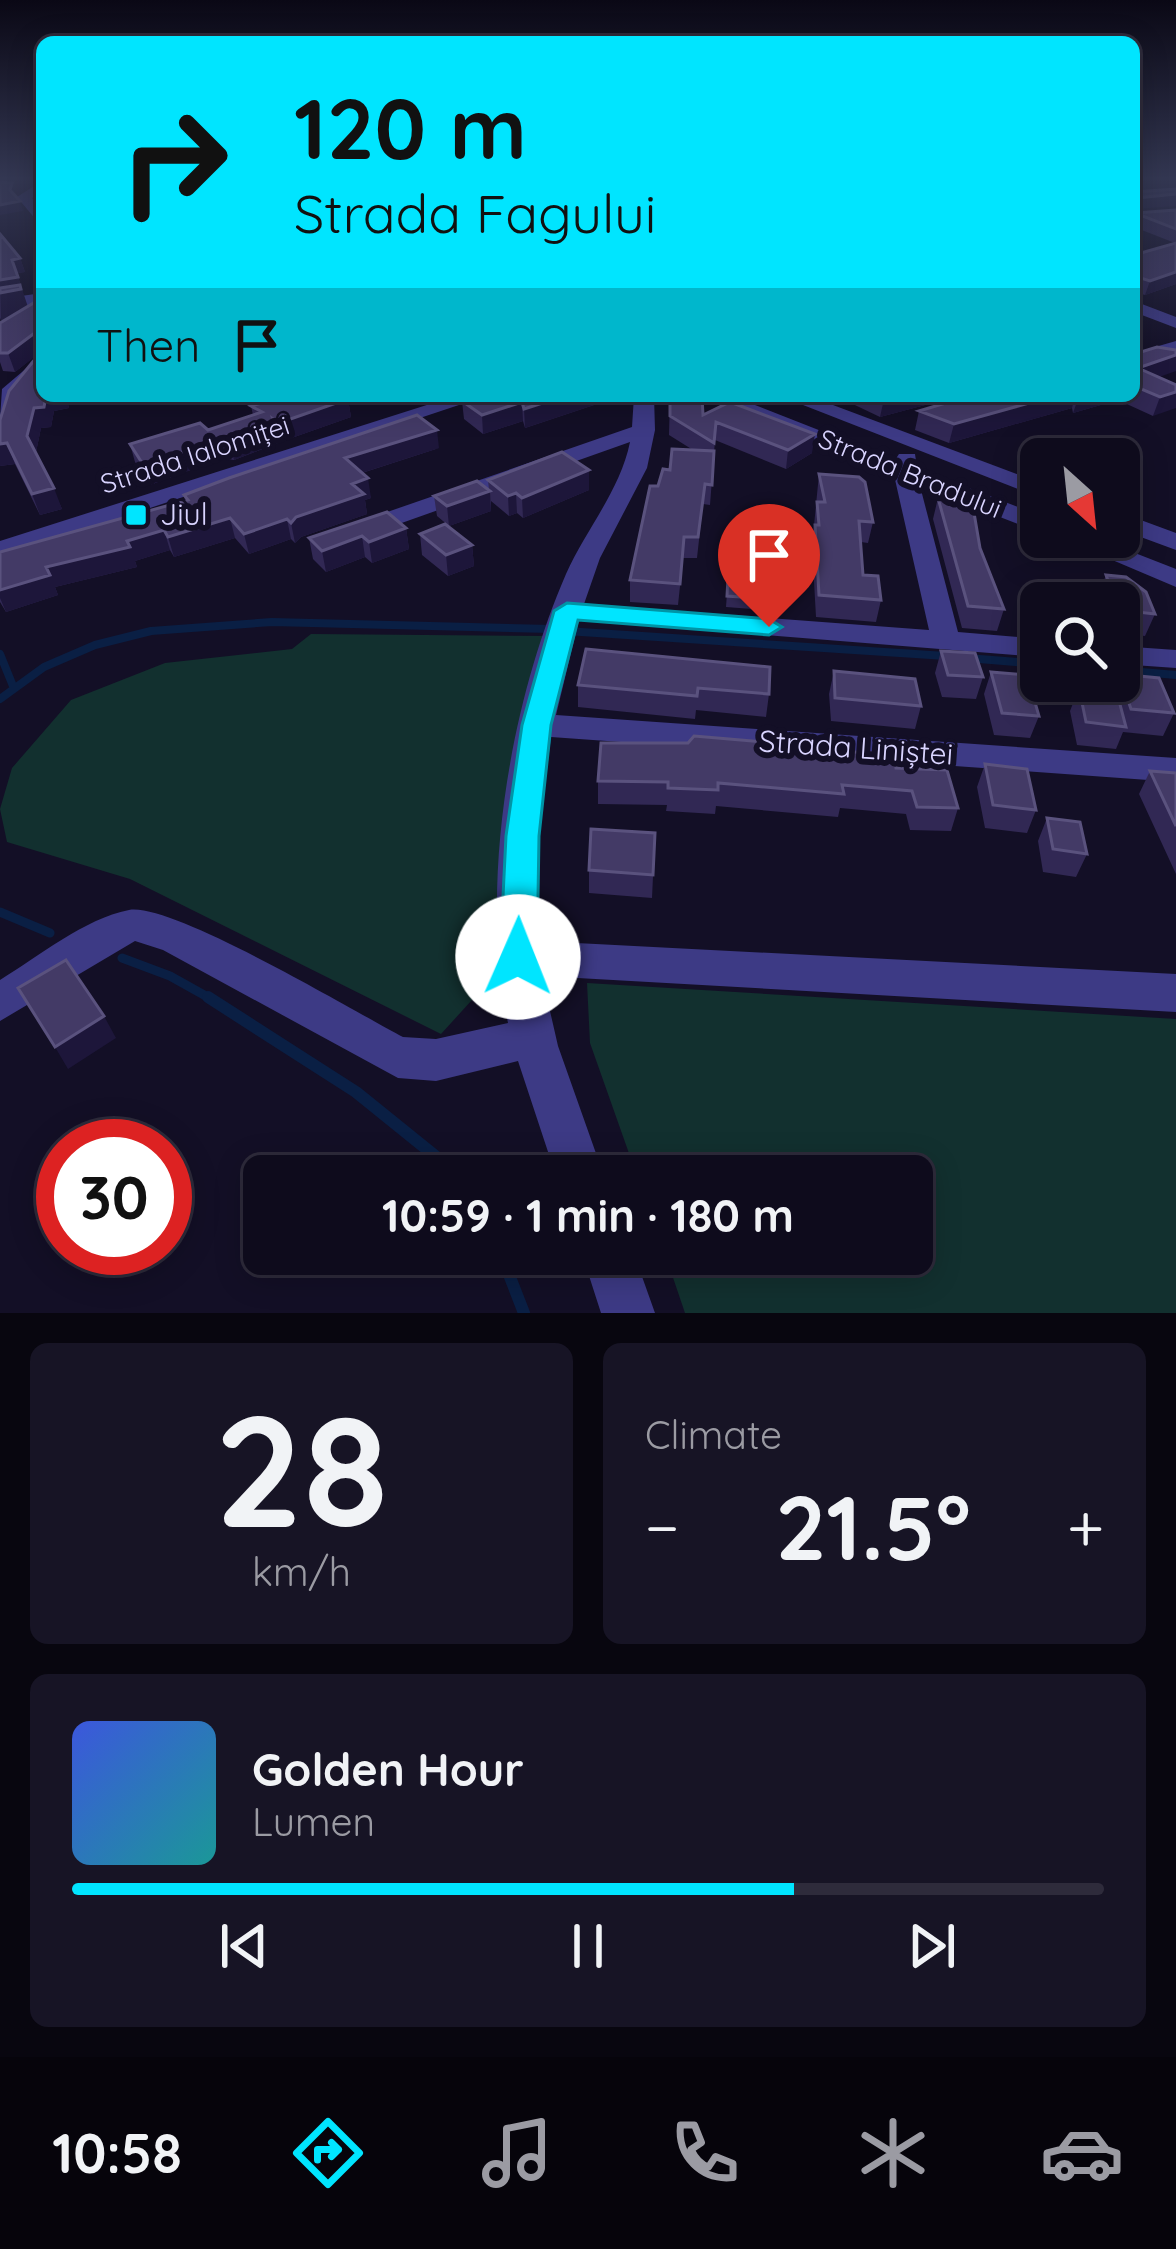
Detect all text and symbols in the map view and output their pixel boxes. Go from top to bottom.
text: 120 m [294,75,527,180]
icon: right [96,84,252,240]
text: Strada Fagului [294,179,656,247]
icon: arrive [224,312,290,378]
text: Then [96,317,200,373]
street label: Strada Ialomiței [96,407,294,501]
street label: Strada Bradului [814,421,1007,525]
north arrow [1020,438,1140,558]
map controls [1020,438,1140,702]
place label: Jiul [160,495,208,533]
marker: Jiul [123,502,149,528]
pin [718,504,820,627]
icon: arrive [736,522,802,588]
button: search [1020,582,1140,702]
street label: Strada Liniștei [758,721,954,773]
position arrow [455,894,581,1020]
speed limit sign: 30 [36,1119,192,1275]
text: 10:59 · 1 min · 180 m [382,1187,794,1243]
text: 28 [214,1371,389,1566]
text: Climate [645,1410,782,1459]
text: 21.5° [775,1470,971,1583]
text: − [645,1485,679,1568]
text: + [1067,1485,1104,1568]
text: km/h [252,1547,351,1596]
text: Golden Hour [252,1741,524,1797]
text: Lumen [252,1797,375,1846]
icon: previous [211,1913,277,1979]
icon: pause [555,1913,621,1979]
icon: next [899,1913,965,1979]
icon: directions [286,2111,370,2195]
icon: music [475,2111,559,2195]
icon: phone [663,2111,747,2195]
icon: climate [851,2111,935,2195]
icon: car [1040,2111,1124,2195]
text: 10:58 [52,2119,182,2187]

